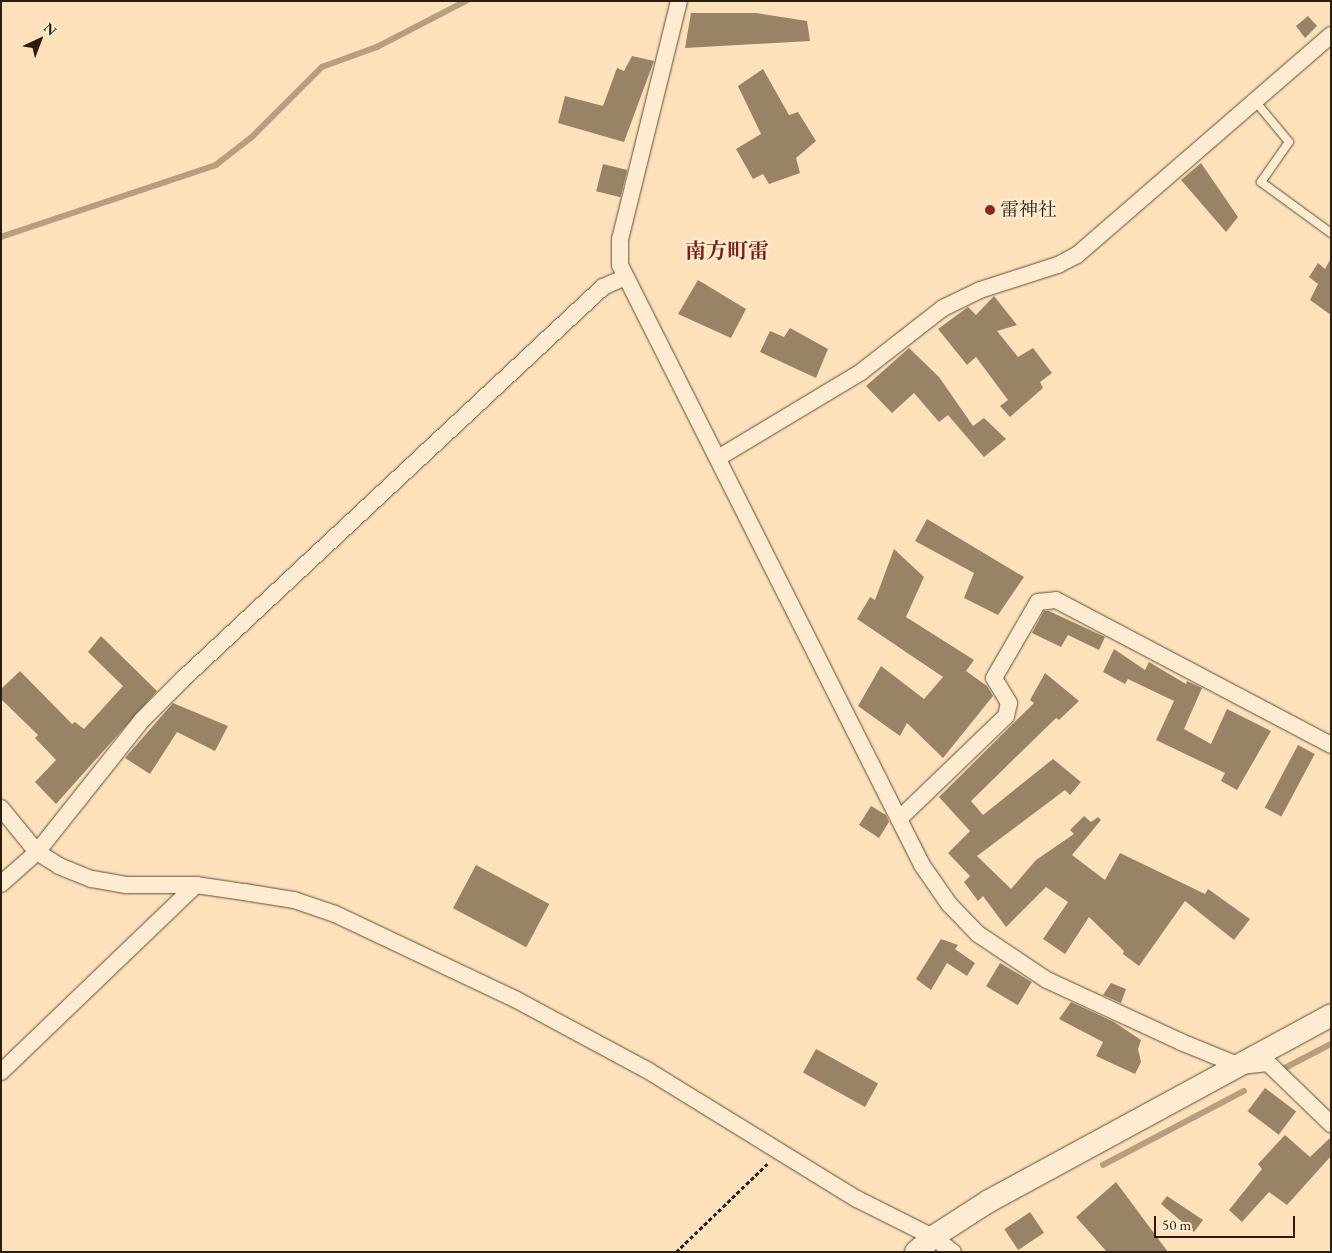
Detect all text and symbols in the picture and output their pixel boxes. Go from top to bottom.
north arrow [15,15,65,65]
text: N [40,19,61,39]
place label: 雷神社 [1000,199,1057,221]
marker: 雷神社 [984,204,996,216]
district label: 南方町雷 [685,238,769,264]
scale bar [1157,1206,1298,1238]
text: 50 m [1162,1215,1191,1234]

